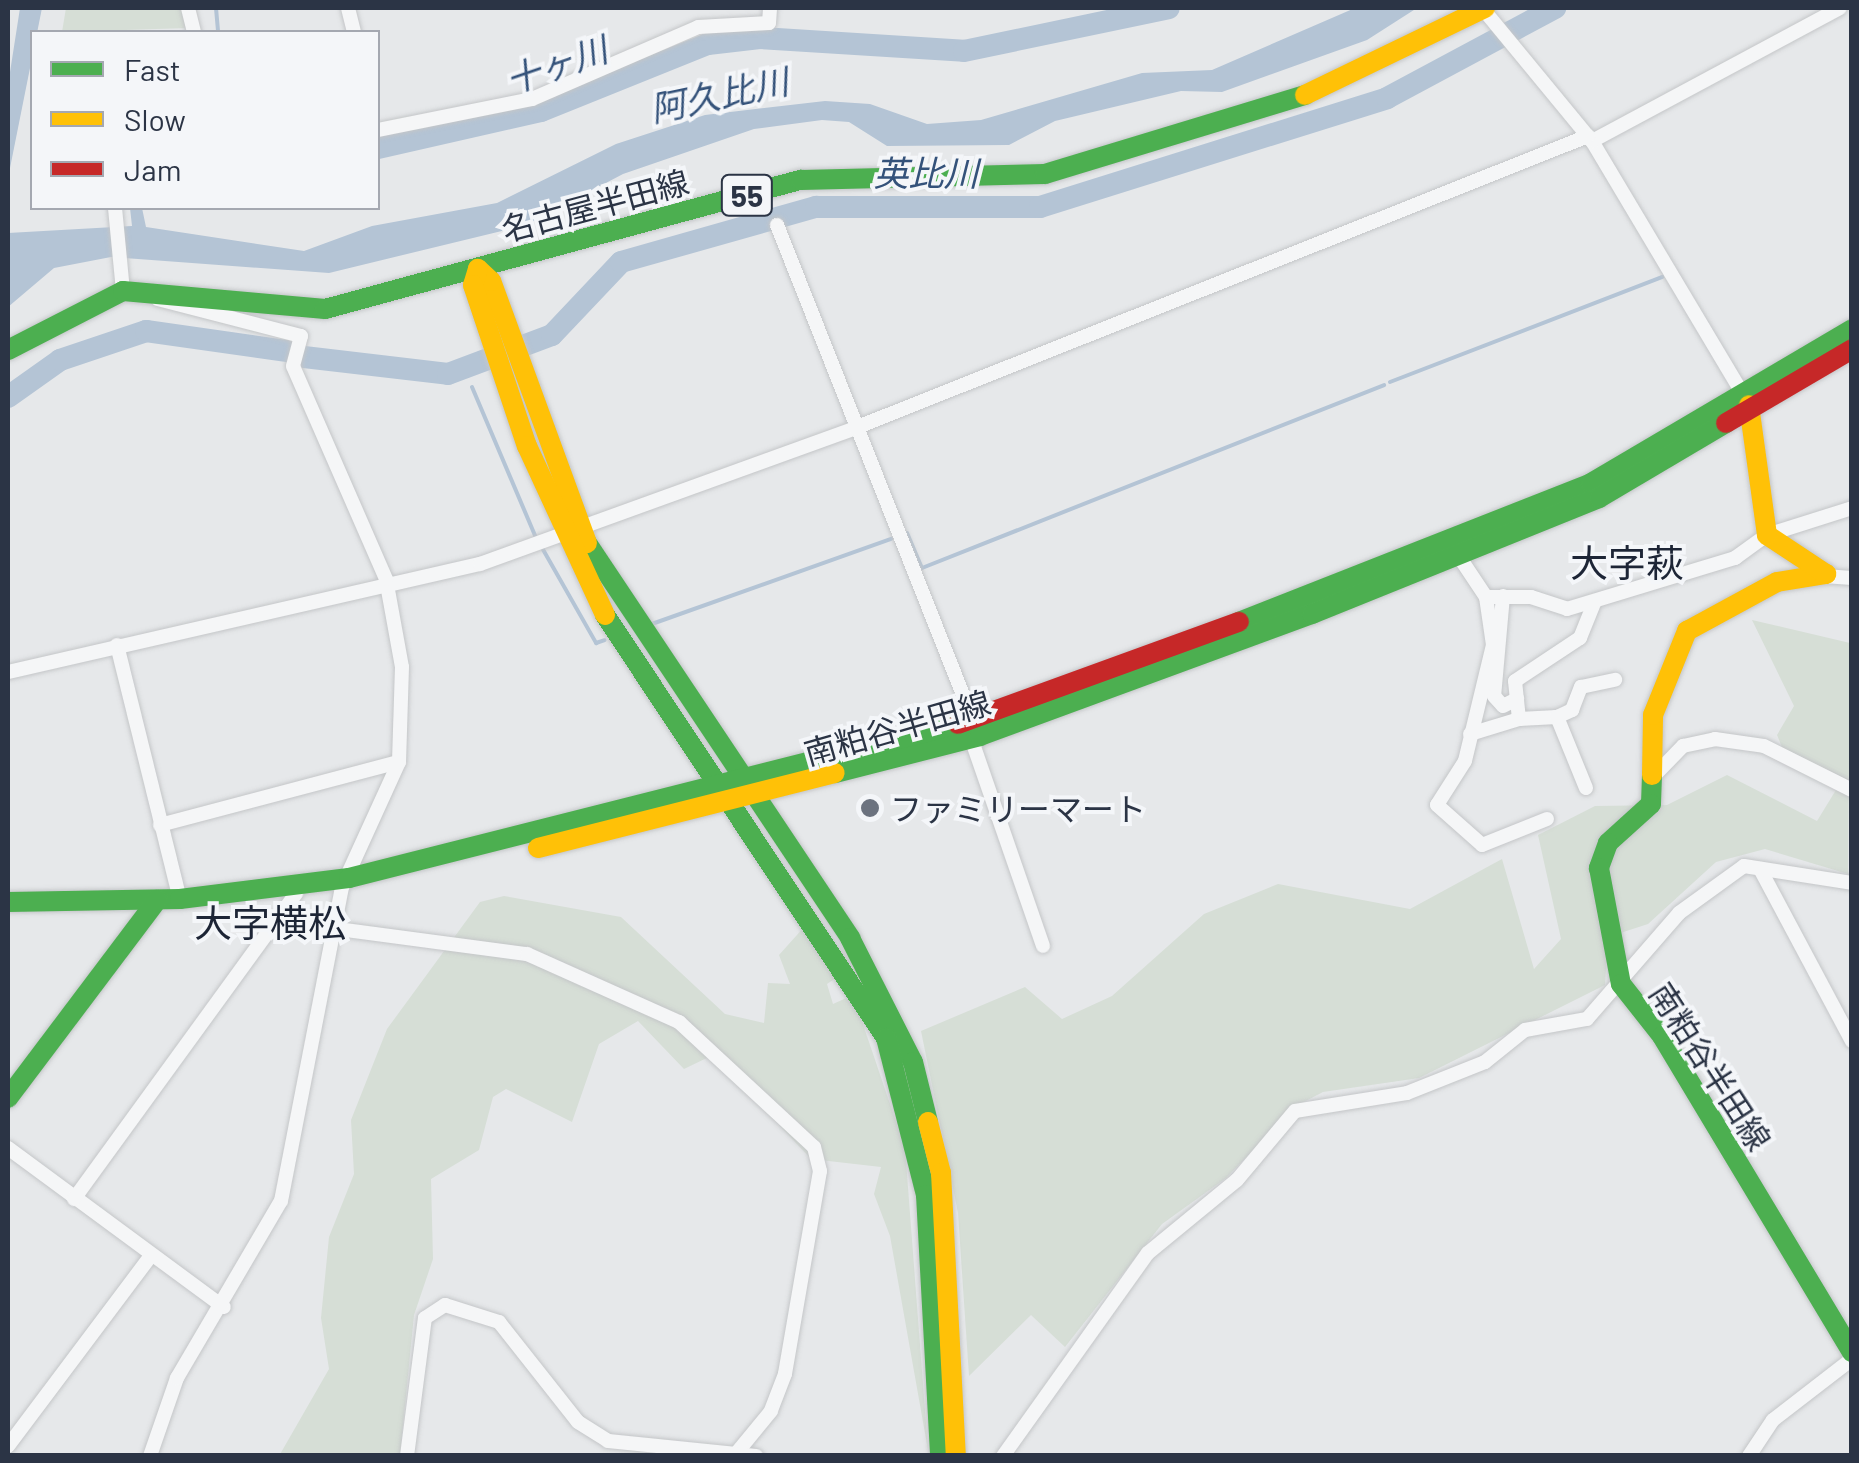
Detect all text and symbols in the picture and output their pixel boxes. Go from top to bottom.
water label: 十ヶ川 [500,27,612,101]
legend [30,30,380,210]
text: Fast [124,51,181,87]
water label: 阿久比川 [646,59,792,129]
text: Slow [124,101,186,137]
text: Jam [124,151,181,187]
water label: 英比川 [874,151,978,193]
street label: 名古屋半田線 [497,162,693,248]
road number: 55 [720,170,774,220]
district label: 大字萩 [1570,540,1684,586]
street label: 南粕谷半田線 [799,682,995,772]
place label: ファミリーマート [890,789,1146,827]
marker: ファミリーマート [859,797,881,819]
district label: 大字横松 [194,900,346,946]
street label: 南粕谷半田線 [1643,975,1779,1157]

